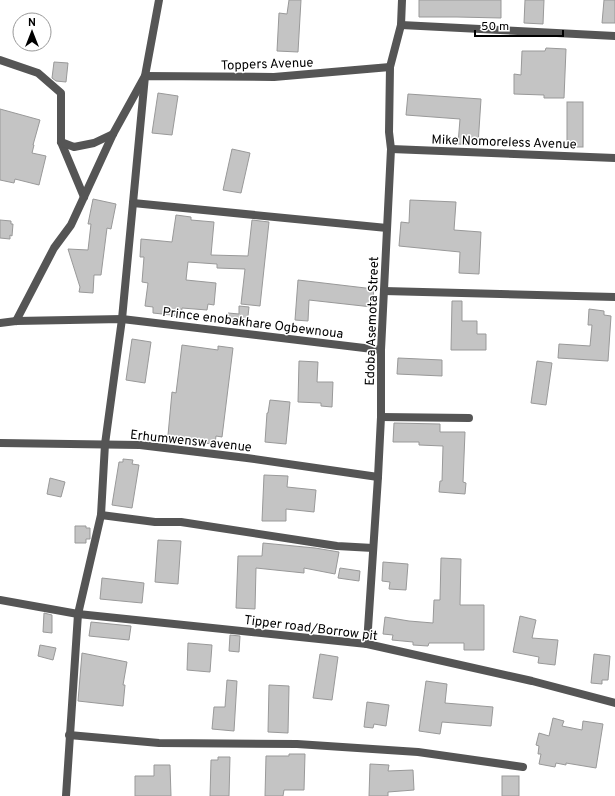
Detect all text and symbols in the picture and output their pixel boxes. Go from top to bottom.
north arrow [12,12,52,52]
scale bar [475,12,563,38]
text: N [28,16,36,30]
text: 50 m [481,19,509,35]
street label: Toppers Avenue [221,55,314,75]
street label: Mike Nomoreless Avenue [431,132,577,154]
street label: Edoba Asemota Street [363,256,383,386]
street label: Prince enobakhare Ogbewnoua [161,305,344,343]
street label: Erhumwensw avenue [129,428,252,456]
street label: Tipper road/Borrow pit [243,613,378,645]

